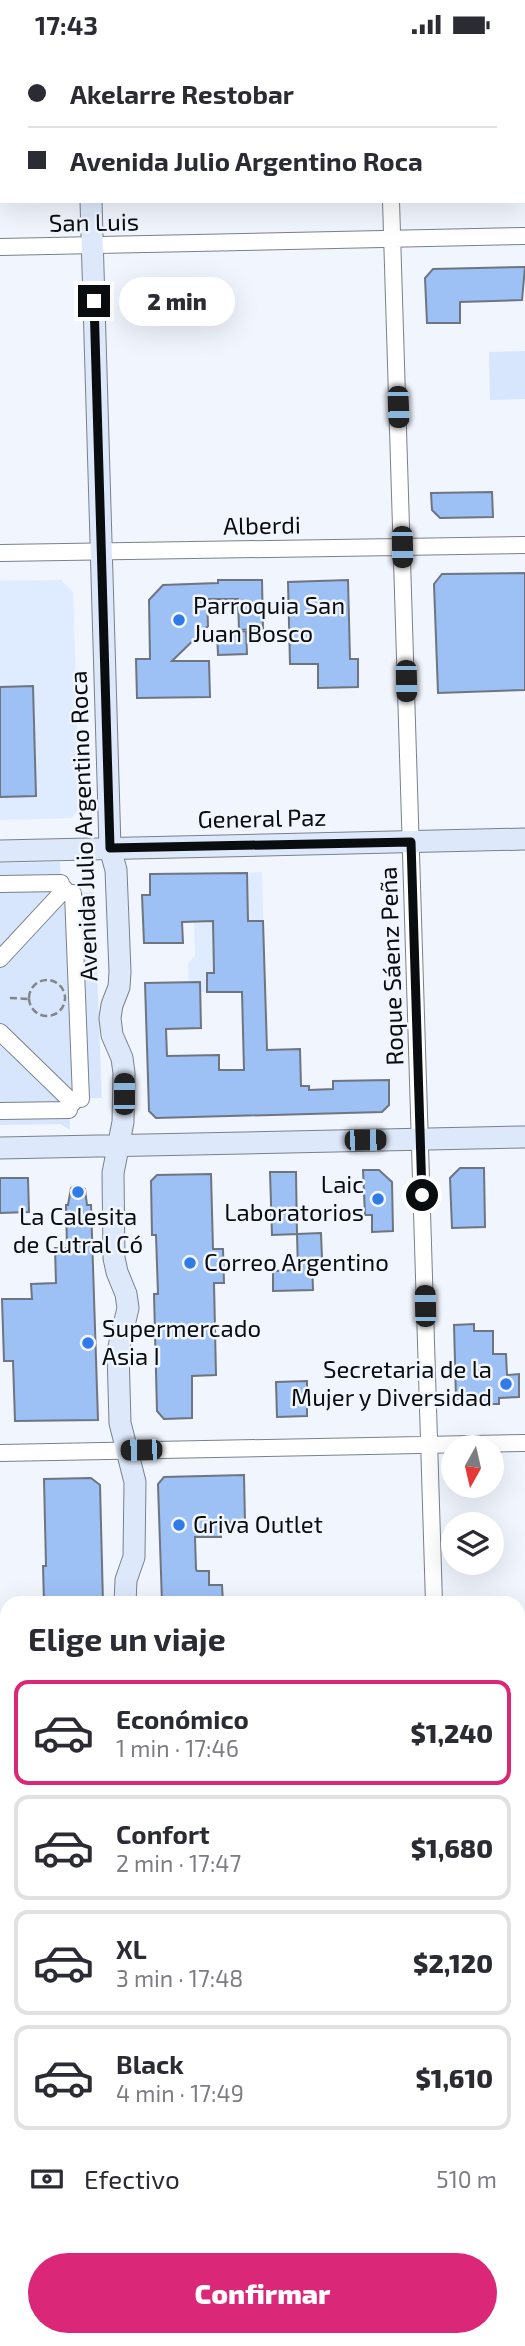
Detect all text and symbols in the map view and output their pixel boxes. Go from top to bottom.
text: 17:43 [35,9,98,40]
text: Akelarre Restobar [70,78,294,109]
text: Avenida Julio Argentino Roca [70,145,423,176]
street label: San Luis [49,206,139,237]
callout: 2 min [119,277,234,325]
route end [78,285,110,317]
text: 2 min [147,287,207,315]
car [387,386,410,428]
street label: Alberdi [223,509,301,540]
car [392,526,413,568]
place label: Parroquia San Juan Bosco [193,590,345,647]
marker: Parroquia San Juan Bosco [171,612,187,628]
car [396,660,417,702]
street label: Avenida Julio Argentino Roca [63,670,102,982]
street label: General Paz [197,802,327,833]
street label: Roque Sáenz Peña [373,866,408,1066]
car [114,1073,135,1115]
car [344,1129,387,1151]
place label: Laic Laboratorios [224,1169,364,1226]
route start [406,1179,438,1211]
marker: La Calesita de Cutral Có [70,1184,86,1200]
marker: Laic Laboratorios [370,1191,386,1207]
place label: La Calesita de Cutral Có [13,1201,143,1258]
place label: Correo Argentino [204,1247,389,1276]
marker: Correo Argentino [182,1255,198,1271]
car [415,1285,436,1327]
place label: Supermercado Asia I [102,1313,261,1370]
marker: Supermercado Asia I [80,1335,96,1351]
place label: Secretaria de la Mujer y Diversidad [291,1354,492,1411]
marker: Secretaria de la Mujer y Diversidad [498,1376,514,1392]
north arrow [441,1435,504,1498]
map controls [441,1435,504,1575]
car [120,1439,163,1461]
place label: Griva Outlet [193,1509,323,1538]
button: layers [441,1512,504,1575]
marker: Griva Outlet [171,1517,187,1533]
text: Elige un viaje [28,1619,226,1657]
icon: car [32,1701,95,1764]
text: Económico [116,1703,249,1734]
text: $1,240 [410,1717,493,1748]
text: 1 min · 17:46 [116,1734,239,1762]
icon: car [32,1816,95,1879]
text: Confort [116,1818,210,1849]
text: $1,680 [411,1832,493,1863]
text: 2 min · 17:47 [116,1849,241,1877]
icon: car [32,1931,95,1994]
text: XL [116,1933,147,1964]
text: $2,120 [413,1947,493,1978]
text: 3 min · 17:48 [116,1964,243,1992]
icon: car [32,2046,95,2109]
text: Black [116,2048,184,2079]
text: $1,610 [415,2062,493,2093]
text: 4 min · 17:49 [116,2079,244,2107]
icon: cash [28,2160,66,2198]
text: Efectivo [84,2163,180,2194]
text: 510 m [436,2165,497,2193]
button: Confirmar [28,2253,497,2333]

